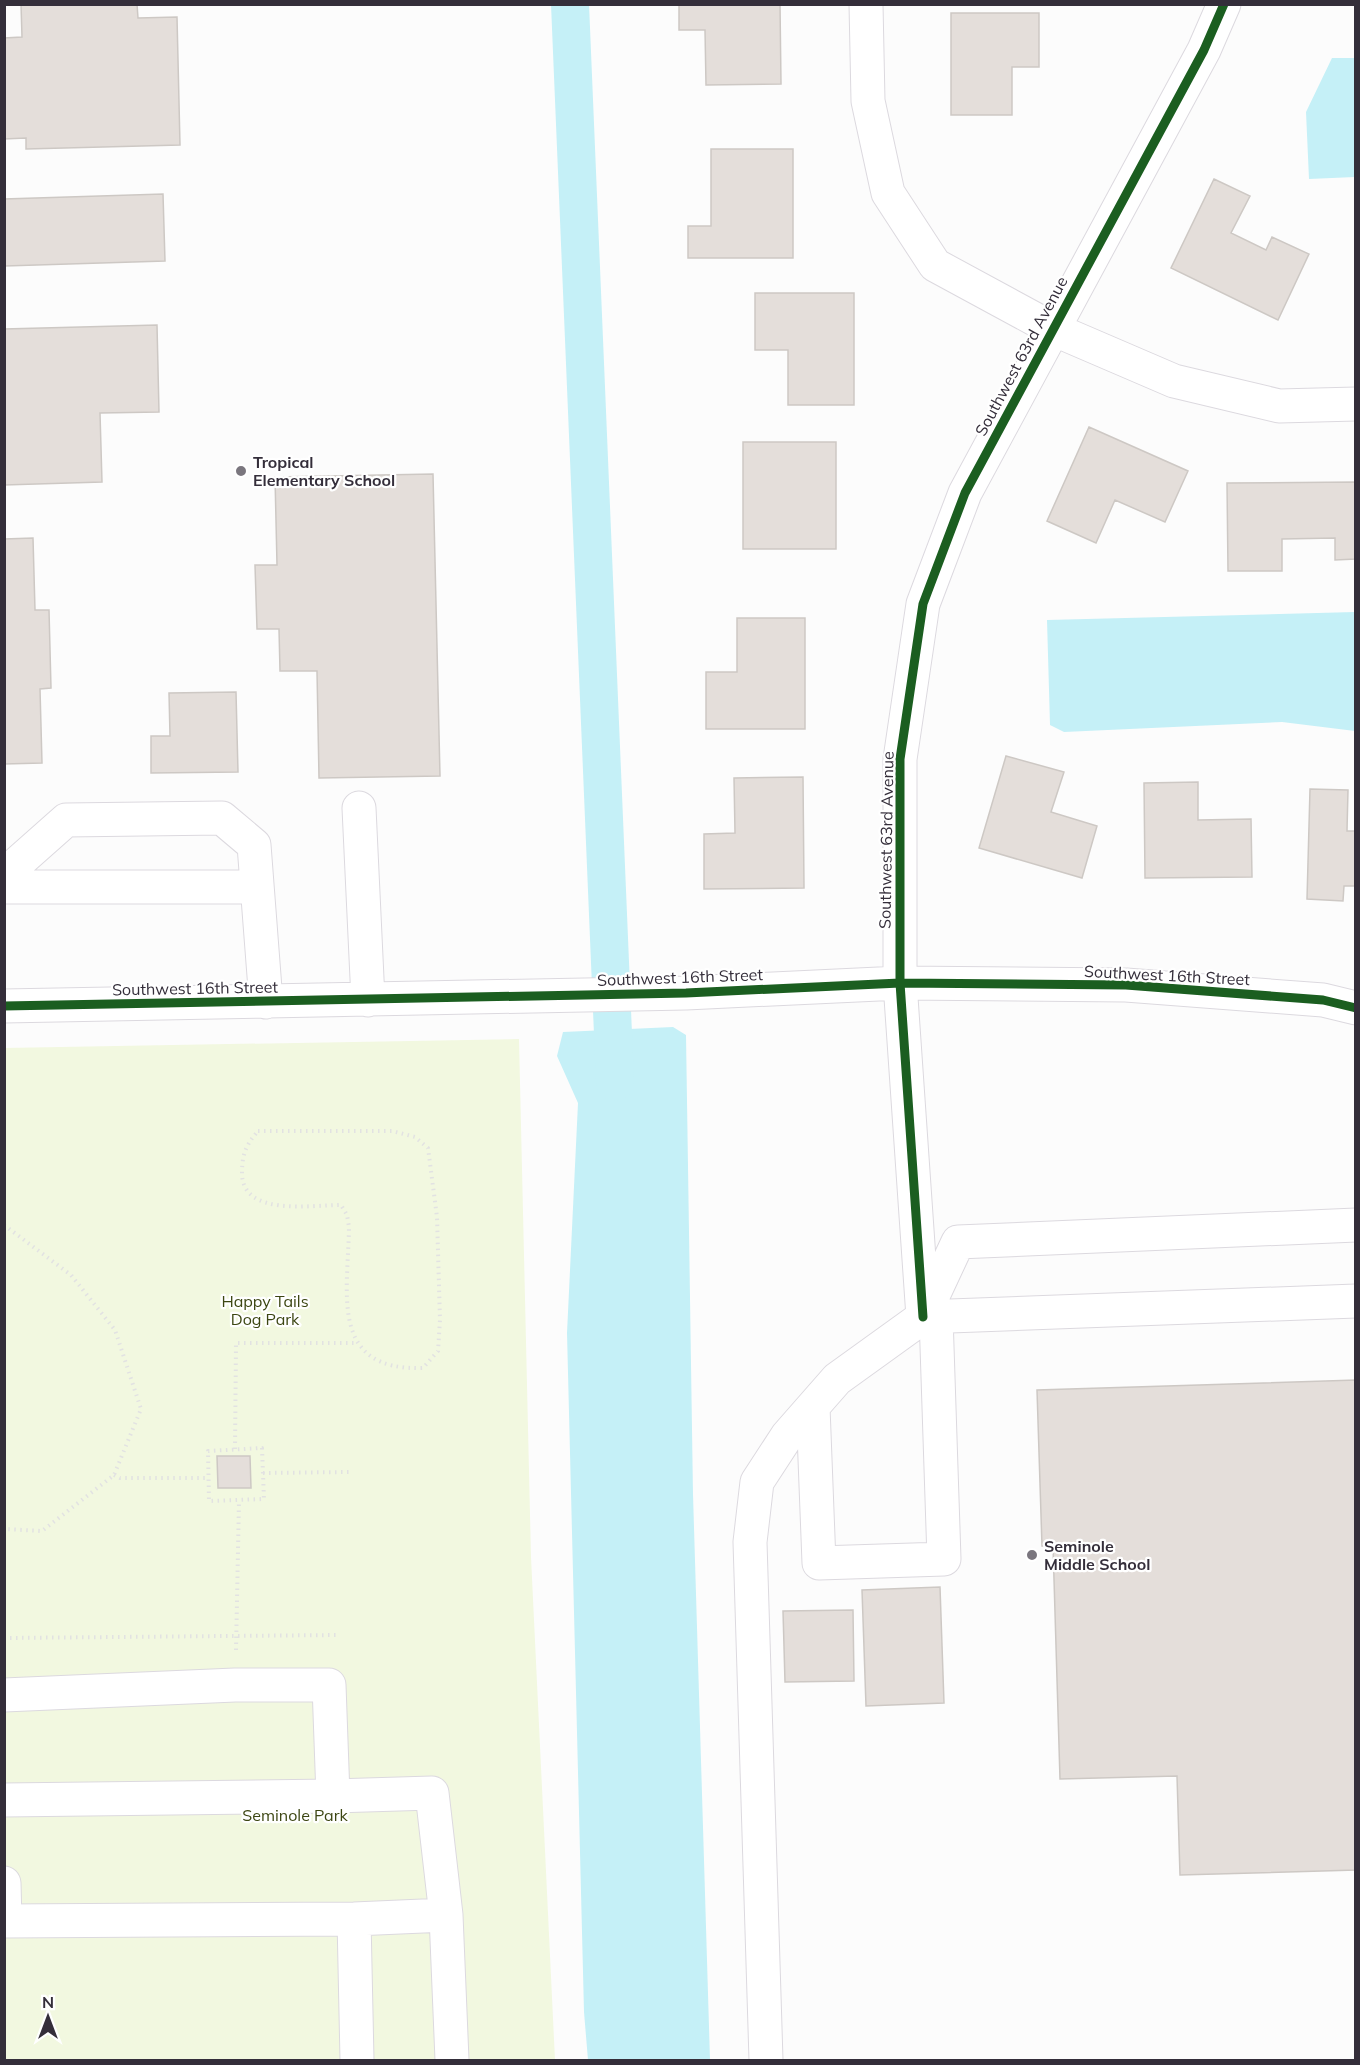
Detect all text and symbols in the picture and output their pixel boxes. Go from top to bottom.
street label: Southwest 63rd Avenue [970,273,1072,439]
place label: Tropical Elementary School [253,452,395,490]
marker: Tropical Elementary School [234,464,248,478]
street label: Southwest 63rd Avenue [874,751,898,929]
street label: Southwest 16th Street [1084,961,1251,989]
street label: Southwest 16th Street [597,964,764,990]
street label: Southwest 16th Street [112,977,279,999]
park label: Happy Tails Dog Park [221,1291,309,1329]
place label: Seminole Middle School [1044,1536,1150,1574]
marker: Seminole Middle School [1025,1548,1039,1562]
park label: Seminole Park [242,1805,348,1825]
north arrow [18,1987,78,2047]
text: N [42,1992,54,2012]

